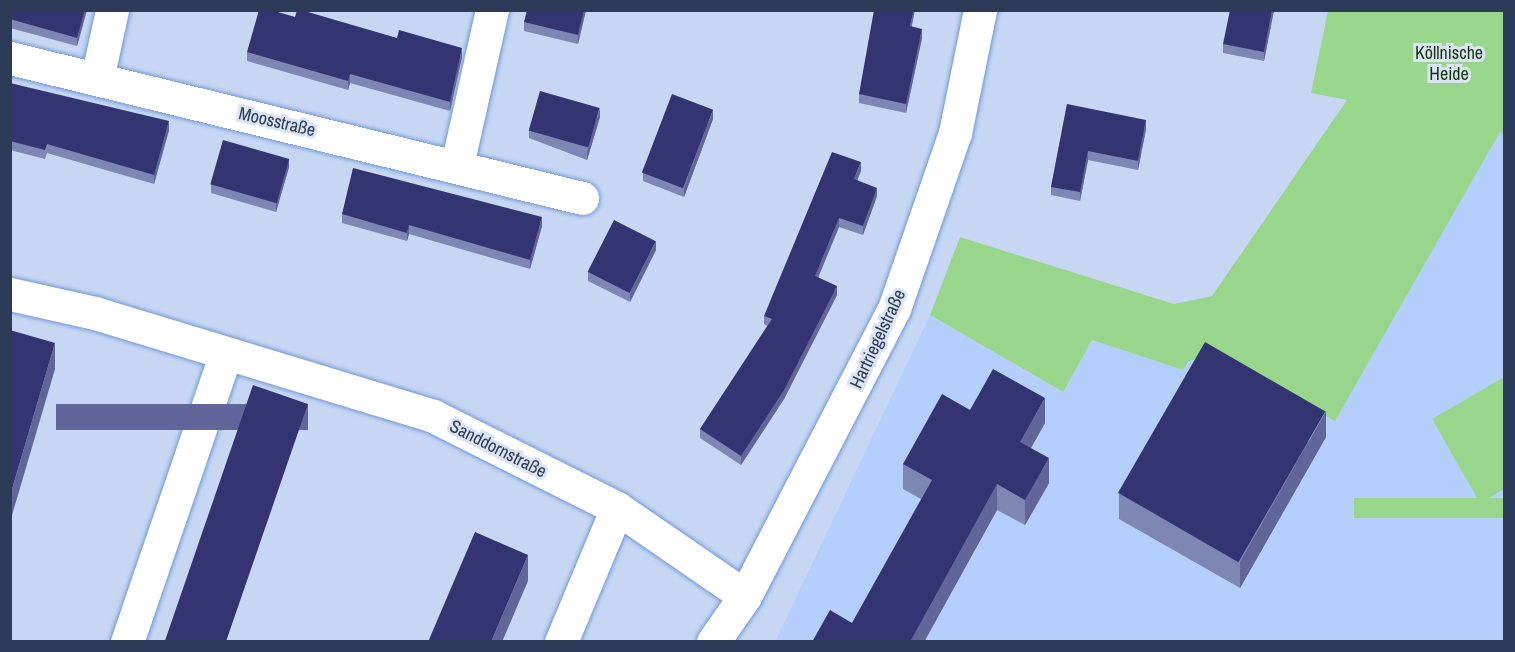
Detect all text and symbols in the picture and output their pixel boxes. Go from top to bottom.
park label: Köllnische Heide [1415,43,1483,86]
street label: Moosstraße [237,103,317,141]
street label: Hartriegelstraße [846,286,910,392]
street label: Sanddornstraße [446,415,550,483]

